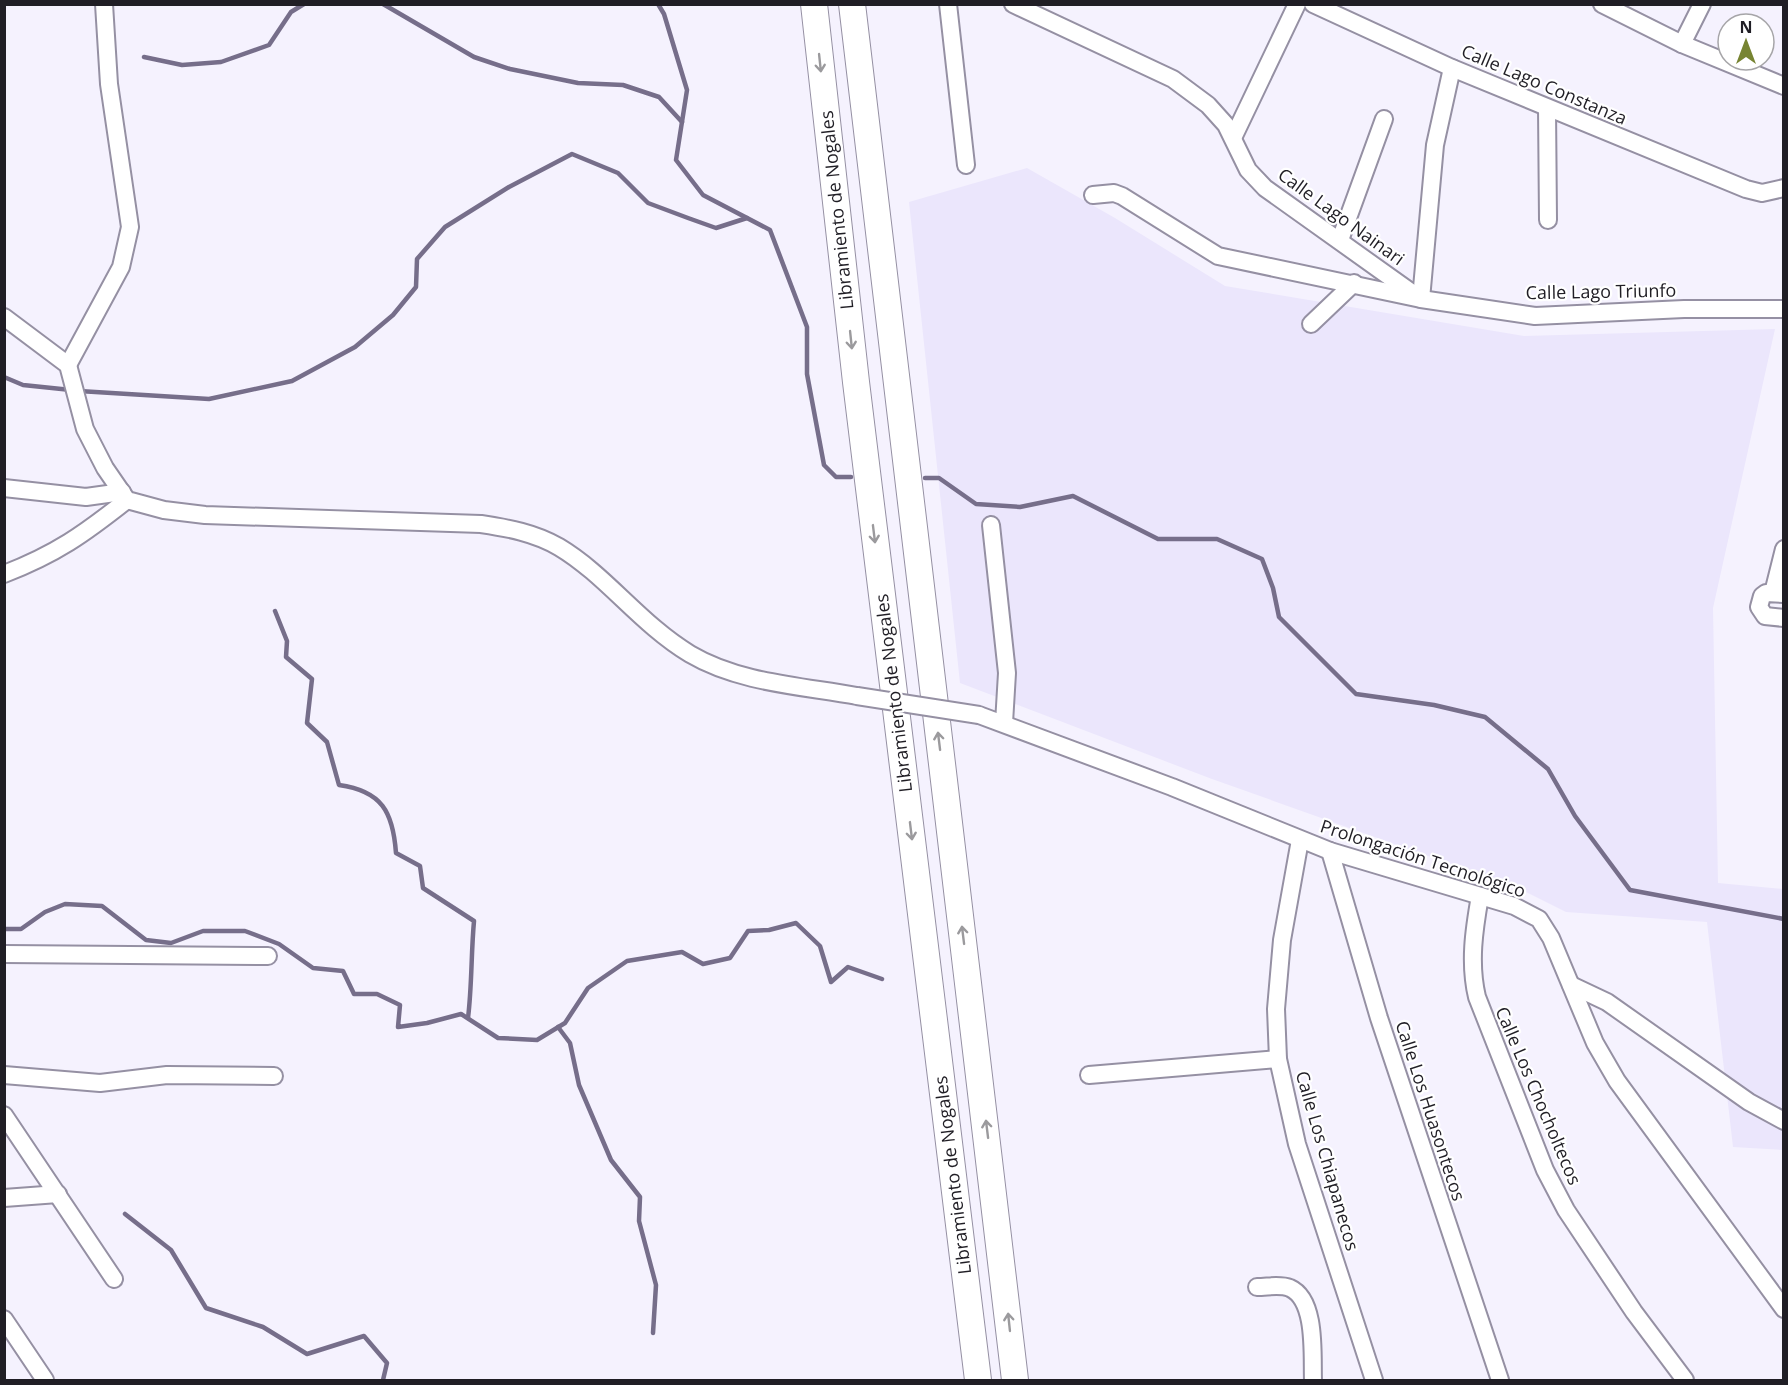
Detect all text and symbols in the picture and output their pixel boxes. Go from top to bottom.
north arrow [1716,12,1776,72]
text: N [1739,16,1753,38]
street label: Calle Lago Constanza [1458,38,1631,130]
one-way arrow [815,52,826,72]
street label: Libramiento de Nogales [814,110,858,311]
street label: Calle Lago Nainari [1273,162,1410,270]
street label: Calle Lago Triunfo [1525,278,1677,304]
one-way arrow [846,329,857,349]
one-way arrow [869,523,880,543]
street label: Libramiento de Nogales [869,593,917,794]
one-way arrow [934,732,945,752]
street label: Prolongación Tecnológico [1318,813,1529,903]
one-way arrow [905,821,916,841]
one-way arrow [957,926,968,945]
street label: Calle Los Chocholtecos [1490,1003,1587,1188]
street label: Calle Los Huasontecos [1390,1018,1471,1204]
street label: Calle Los Chiapanecos [1291,1068,1365,1253]
street label: Libramiento de Nogales [928,1075,976,1276]
one-way arrow [981,1119,992,1139]
one-way arrow [1003,1313,1014,1333]

